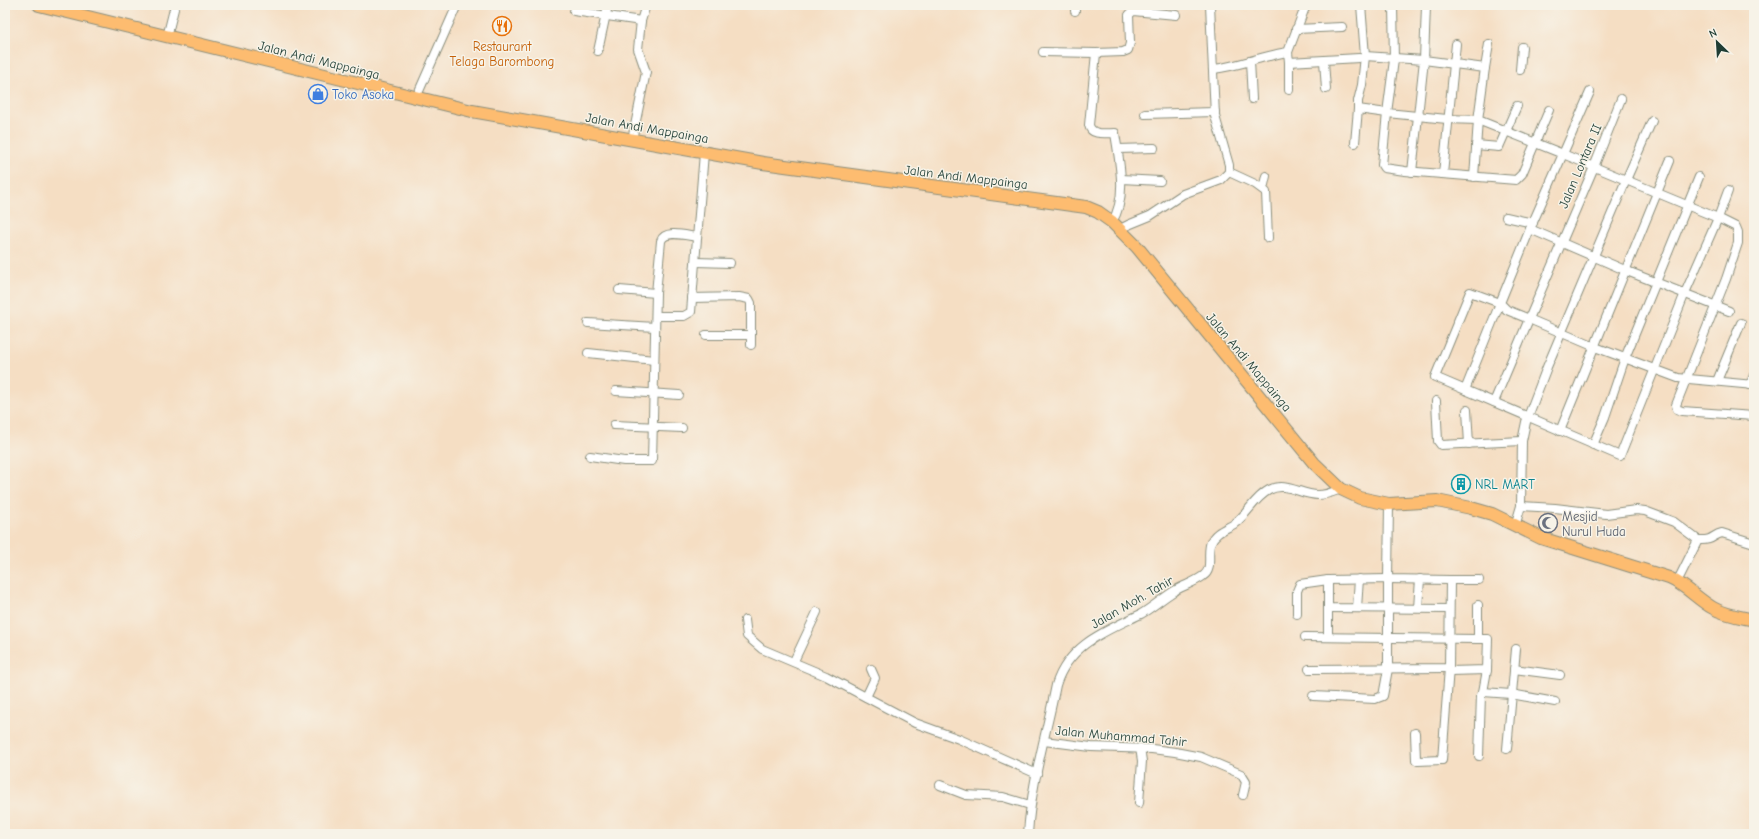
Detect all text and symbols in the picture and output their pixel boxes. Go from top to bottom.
restaurant icon: Restaurant Telaga Barombong [491,15,513,37]
north arrow [1697,22,1737,62]
text: N [1707,26,1719,41]
street label: Jalan Andi Mappainga [257,38,381,82]
place label: Restaurant Telaga Barombong [449,39,555,69]
shop icon: Toko Asoka [307,83,329,105]
place label: Toko Asoka [332,87,394,102]
street label: Jalan Andi Mappainga [584,110,710,146]
street label: Jalan Lontara II [1555,122,1605,210]
street label: Jalan Andi Mappainga [903,162,1029,192]
street label: Jalan Andi Mappainga [1203,309,1295,415]
building icon: NRL MART [1450,473,1472,495]
place label: NRL MART [1475,477,1535,492]
place label: Mesjid Nurul Huda [1562,509,1626,539]
mosque icon: Mesjid Nurul Huda [1537,512,1559,534]
street label: Jalan Moh. Tahir [1088,572,1176,632]
street label: Jalan Muhammad Tahir [1055,723,1188,749]

